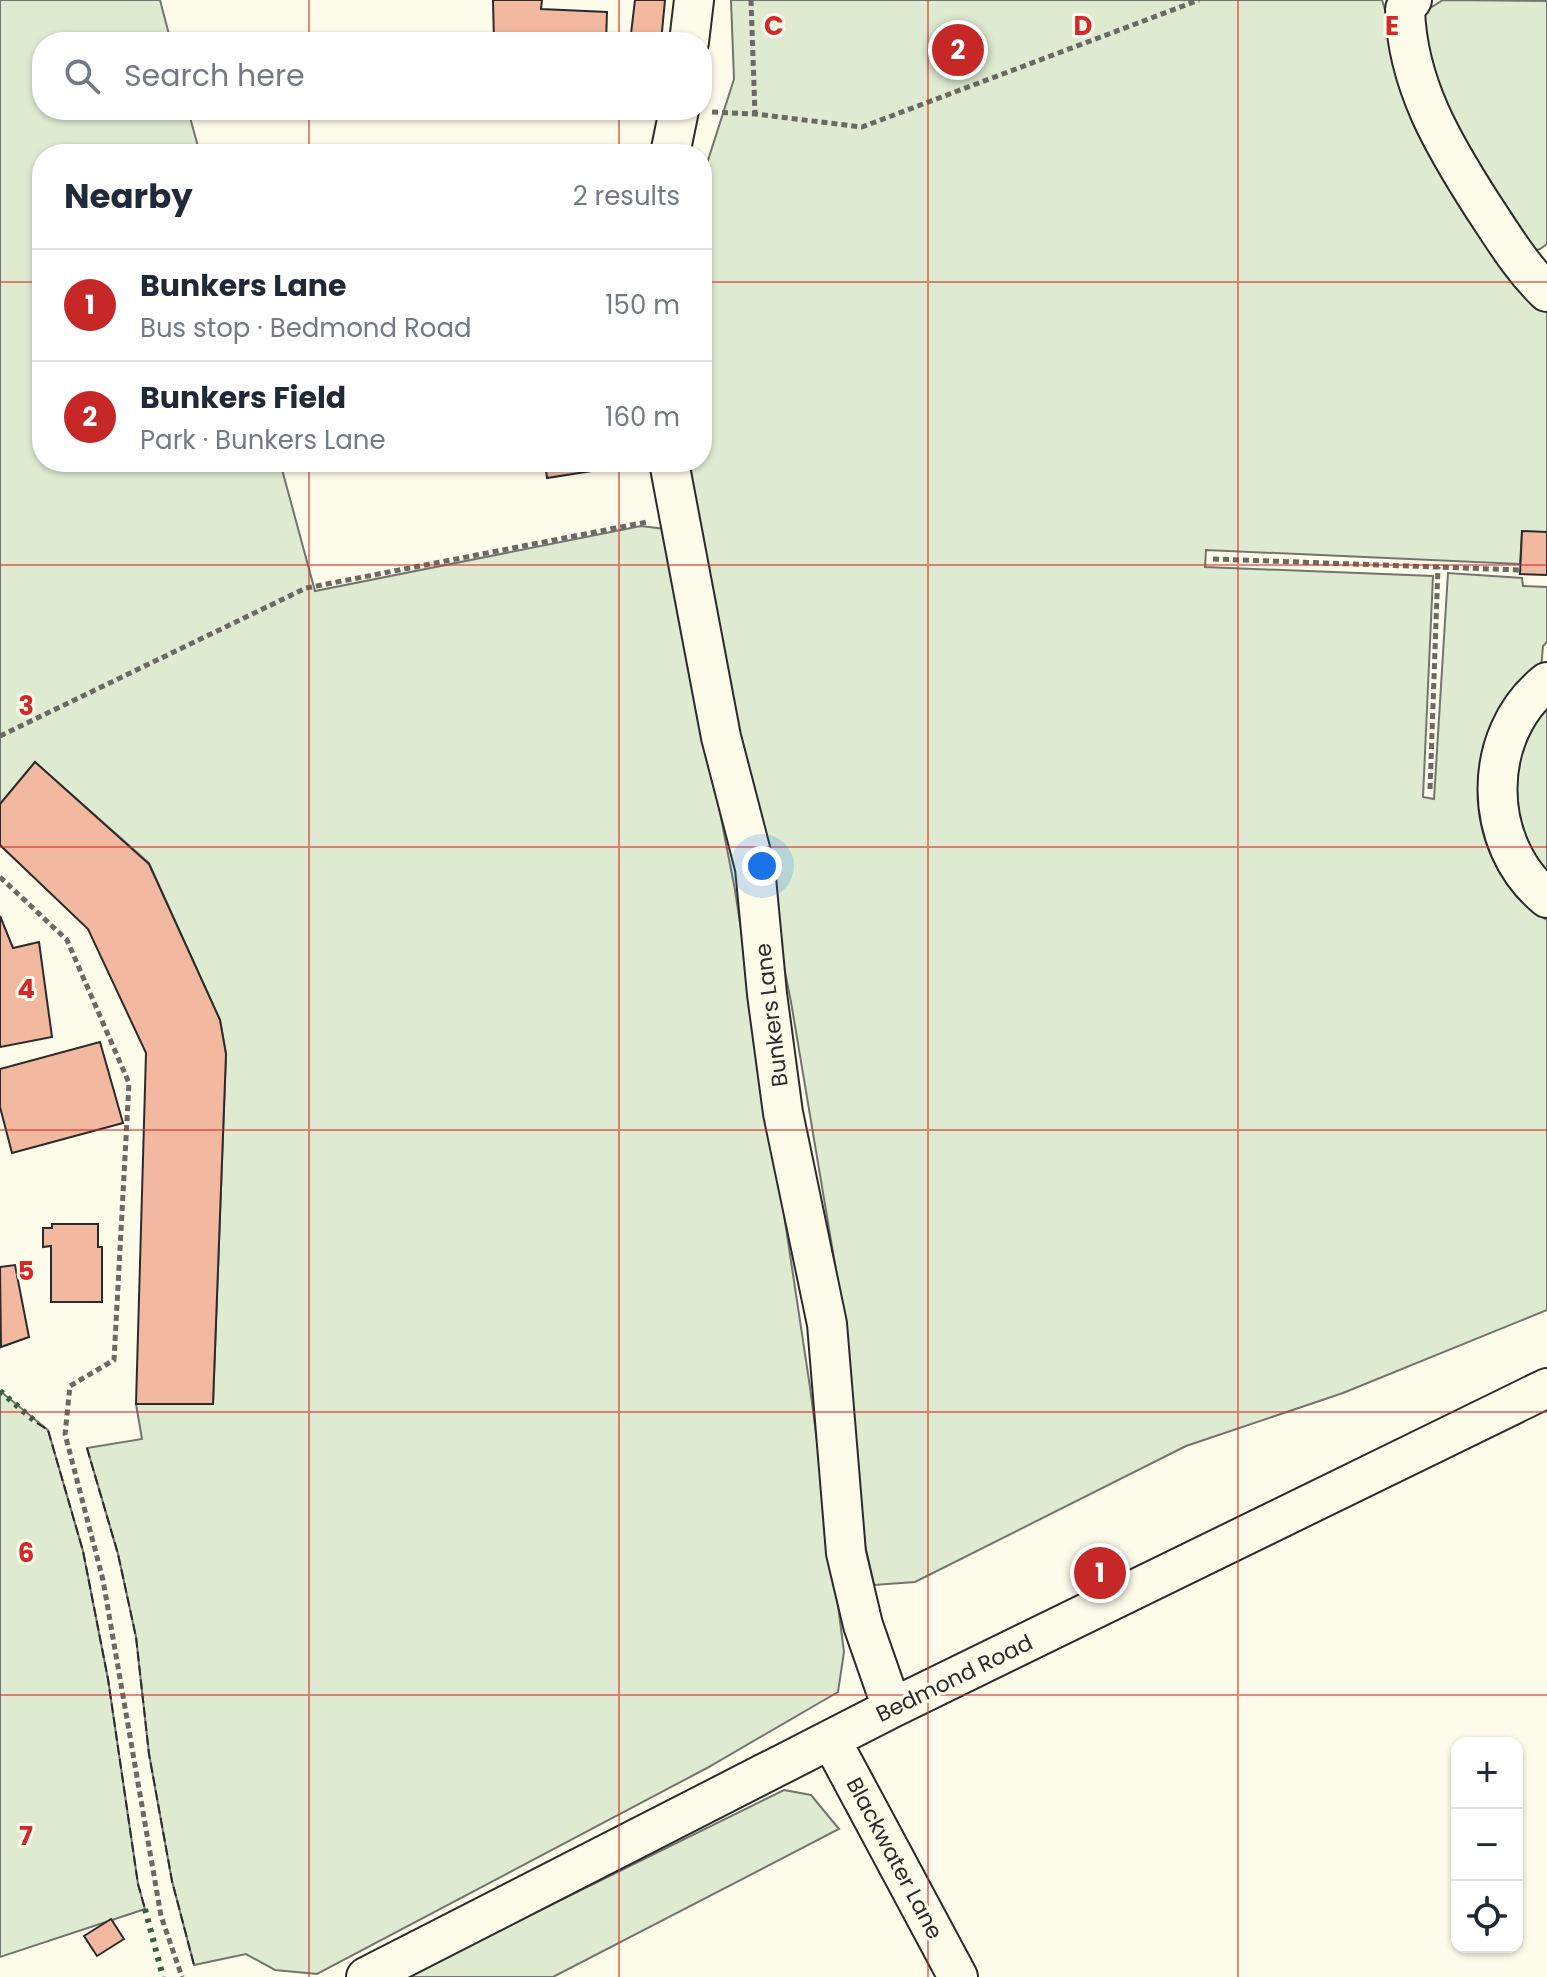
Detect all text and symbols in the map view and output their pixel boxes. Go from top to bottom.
text: C [764,8,784,44]
text: D [1074,8,1093,44]
text: E [1385,8,1399,44]
pin: 2 [932,20,984,80]
search box [32,32,712,120]
icon: search [60,54,104,98]
text: Search here [124,54,305,97]
text: Nearby [64,172,193,220]
text: 2 results [573,178,680,214]
text: Bunkers Lane [140,264,347,307]
text: 1 [85,287,95,323]
text: 150 m [605,287,680,323]
text: Bus stop · Bedmond Road [140,310,472,346]
text: Bunkers Field [140,376,346,419]
text: 2 [83,399,97,435]
text: 160 m [605,399,680,435]
text: Park · Bunkers Lane [140,422,386,458]
text: 3 [18,688,34,724]
your location [742,846,782,886]
street label: Bunkers Lane [747,941,796,1088]
text: 4 [17,971,35,1007]
text: 5 [18,1253,34,1289]
text: 6 [18,1535,34,1571]
pin: 1 [1074,1543,1126,1603]
street label: Bedmond Road [871,1627,1038,1730]
map controls [1451,1737,1523,1953]
button: + [1451,1737,1523,1809]
street label: Blackwater Lane [839,1772,950,1945]
button: − [1451,1809,1523,1881]
text: 7 [19,1818,33,1854]
button: locate [1451,1881,1523,1953]

